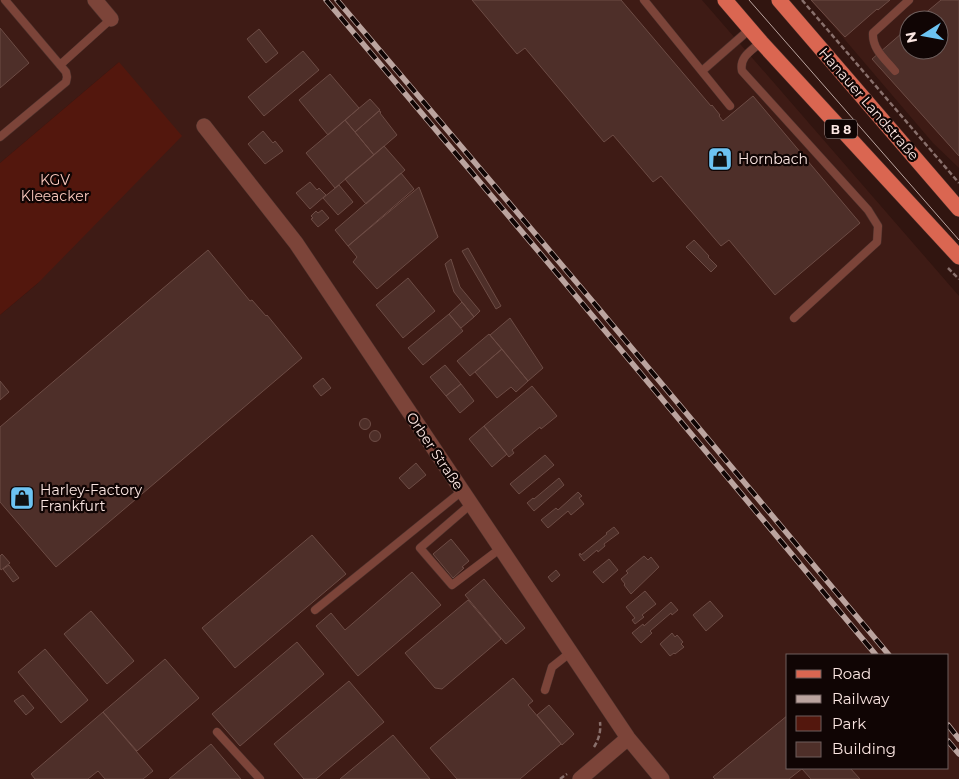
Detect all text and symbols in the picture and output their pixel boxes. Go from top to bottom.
north arrow [899,10,949,60]
text: N [901,30,921,45]
street label: Hanauer Landstraße [815,44,923,164]
road number: B 8 [825,120,857,138]
shop icon: Hornbach [707,146,733,172]
place label: Hornbach [738,150,808,168]
park label: KGV Kleeacker [21,171,90,205]
street label: Orber Straße [402,409,468,493]
place label: Harley-Factory Frankfurt [40,481,143,515]
shop icon: Harley-Factory Frankfurt [9,485,35,511]
legend [786,654,949,769]
text: Road [832,664,871,683]
text: Railway [832,689,890,708]
text: Park [832,714,866,733]
text: Building [832,739,896,758]

